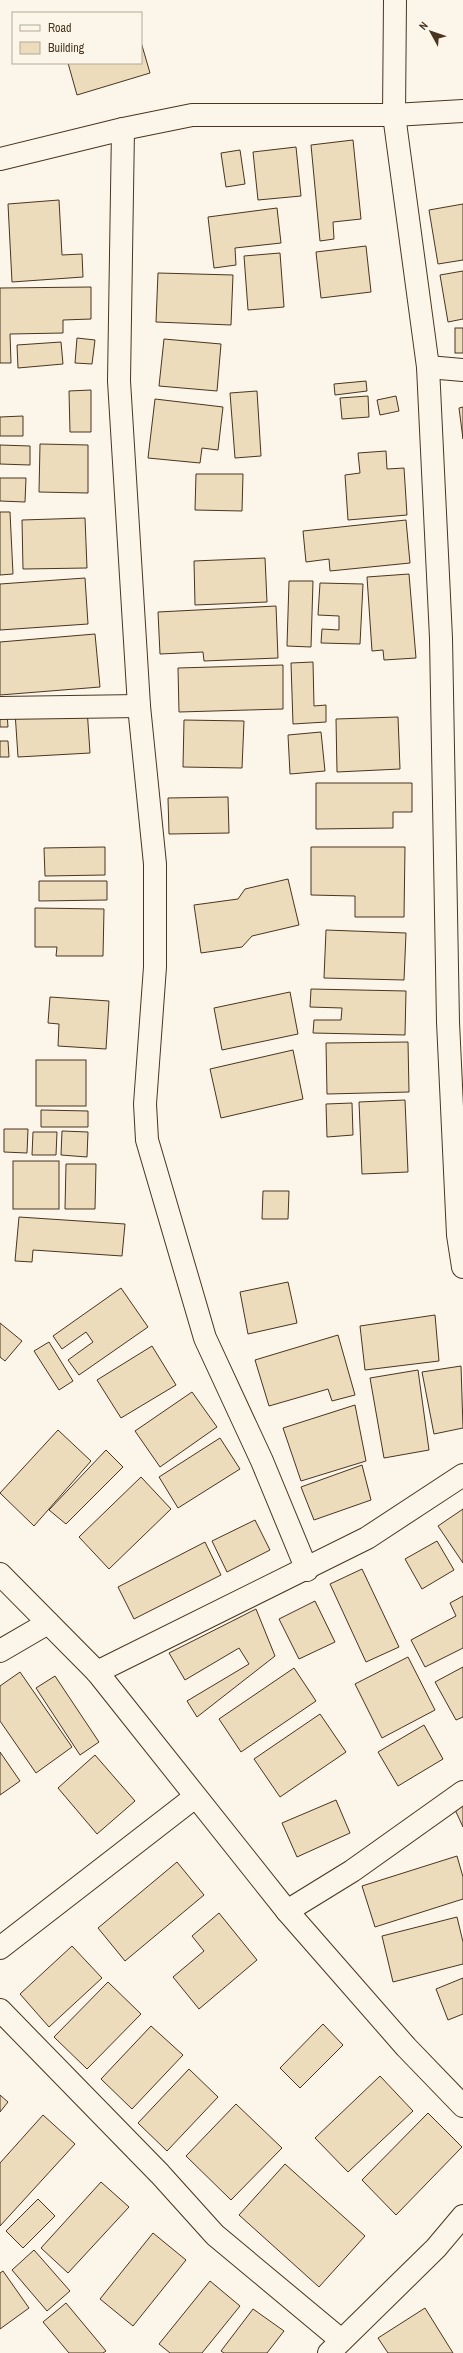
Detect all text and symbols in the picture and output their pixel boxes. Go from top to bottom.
legend [12,12,142,64]
north arrow [411,12,451,52]
text: N [416,19,431,33]
text: Road [48,20,72,36]
text: Building [48,40,85,56]

